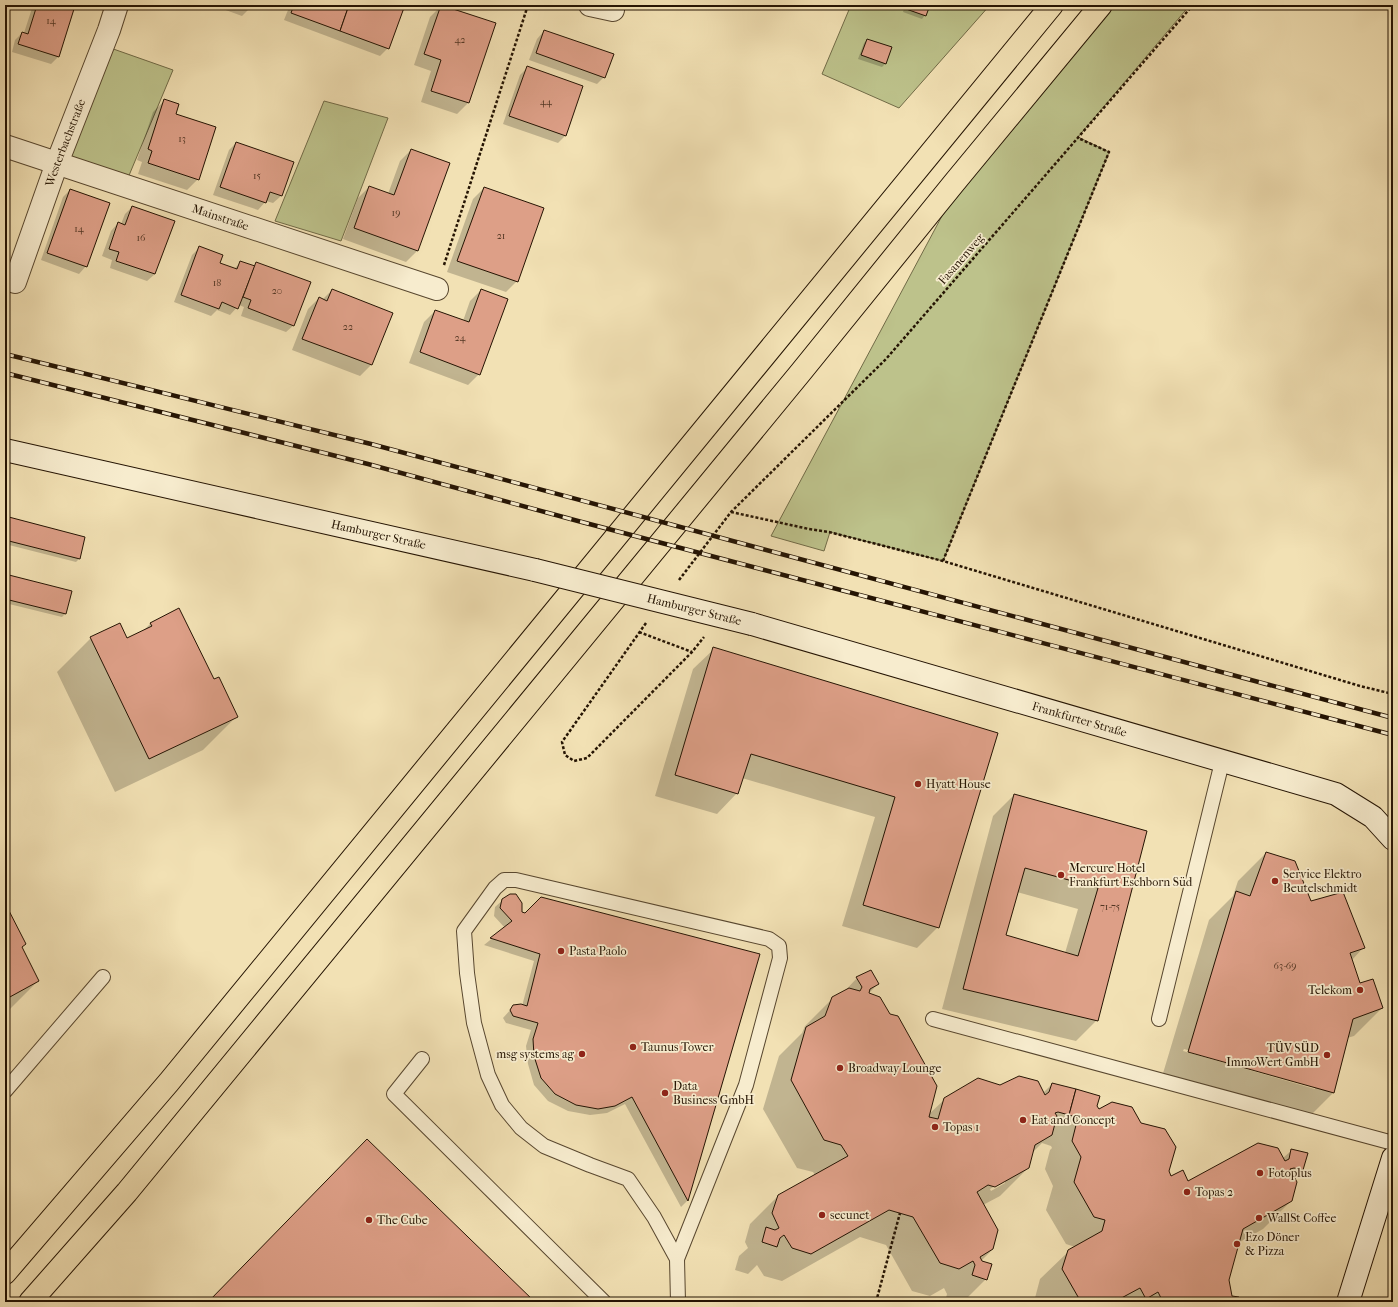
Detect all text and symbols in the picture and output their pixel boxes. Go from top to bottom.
house number: 14 [46,15,57,27]
house number: 42 [454,34,466,46]
house number: 44 [540,96,553,108]
street label: Westerbachstraße [42,97,88,189]
house number: 13 [178,133,186,145]
house number: 15 [253,170,261,182]
street label: Mainstraße [190,201,251,233]
house number: 19 [392,207,400,219]
house number: 14 [74,223,85,235]
house number: 21 [497,230,505,242]
street label: Fasanenweg [935,230,987,287]
house number: 16 [137,232,146,244]
house number: 18 [213,277,221,289]
house number: 20 [272,285,282,297]
house number: 22 [343,321,353,333]
house number: 24 [454,332,467,344]
street label: Hamburger Straße [330,517,427,552]
street label: Hamburger Straße [645,591,743,628]
street label: Frankfurter Straße [1030,699,1128,740]
place label: Hyatt House [926,777,991,791]
marker: Hyatt House [913,779,923,789]
place label: Mercure Hotel Frankfurt Eschborn Süd [1069,861,1193,889]
place label: Service Elektro Beutelschmidt [1283,867,1362,895]
marker: Mercure Hotel Frankfurt Eschborn Süd [1056,870,1066,880]
marker: Service Elektro Beutelschmidt [1270,876,1280,886]
house number: 71-75 [1100,901,1120,913]
place label: Pasta Paolo [569,944,627,958]
marker: Pasta Paolo [556,946,566,956]
house number: 63-69 [1274,960,1296,972]
place label: Telekom [1308,983,1352,997]
marker: Telekom [1355,985,1365,995]
place label: Taunus Tower [641,1040,714,1054]
place label: TÜV SÜD ImmoWert GmbH [1226,1040,1320,1069]
marker: Taunus Tower [628,1042,638,1052]
place label: msg systems ag [496,1047,575,1061]
marker: msg systems ag [577,1049,587,1059]
marker: TÜV SÜD ImmoWert GmbH [1322,1050,1332,1060]
place label: Broadway Lounge [848,1061,941,1075]
marker: Broadway Lounge [835,1063,845,1073]
place label: Data Business GmbH [673,1079,754,1107]
marker: Data Business GmbH [660,1088,670,1098]
place label: Eat and Concept [1031,1113,1116,1127]
marker: Eat and Concept [1018,1115,1028,1125]
place label: Topas 1 [943,1120,979,1134]
marker: Topas 1 [930,1122,940,1132]
place label: Fotoplus [1268,1166,1312,1180]
marker: Fotoplus [1255,1168,1265,1178]
place label: Topas 2 [1195,1185,1233,1199]
marker: Topas 2 [1182,1187,1192,1197]
place label: secunet [830,1208,870,1222]
marker: secunet [817,1210,827,1220]
place label: WallSt Coffee [1266,1211,1336,1225]
place label: The Cube [377,1213,428,1227]
marker: WallSt Coffee [1254,1213,1264,1223]
marker: The Cube [364,1215,374,1225]
place label: Ezo Döner & Pizza [1245,1230,1300,1258]
marker: Ezo Döner & Pizza [1232,1239,1242,1249]

